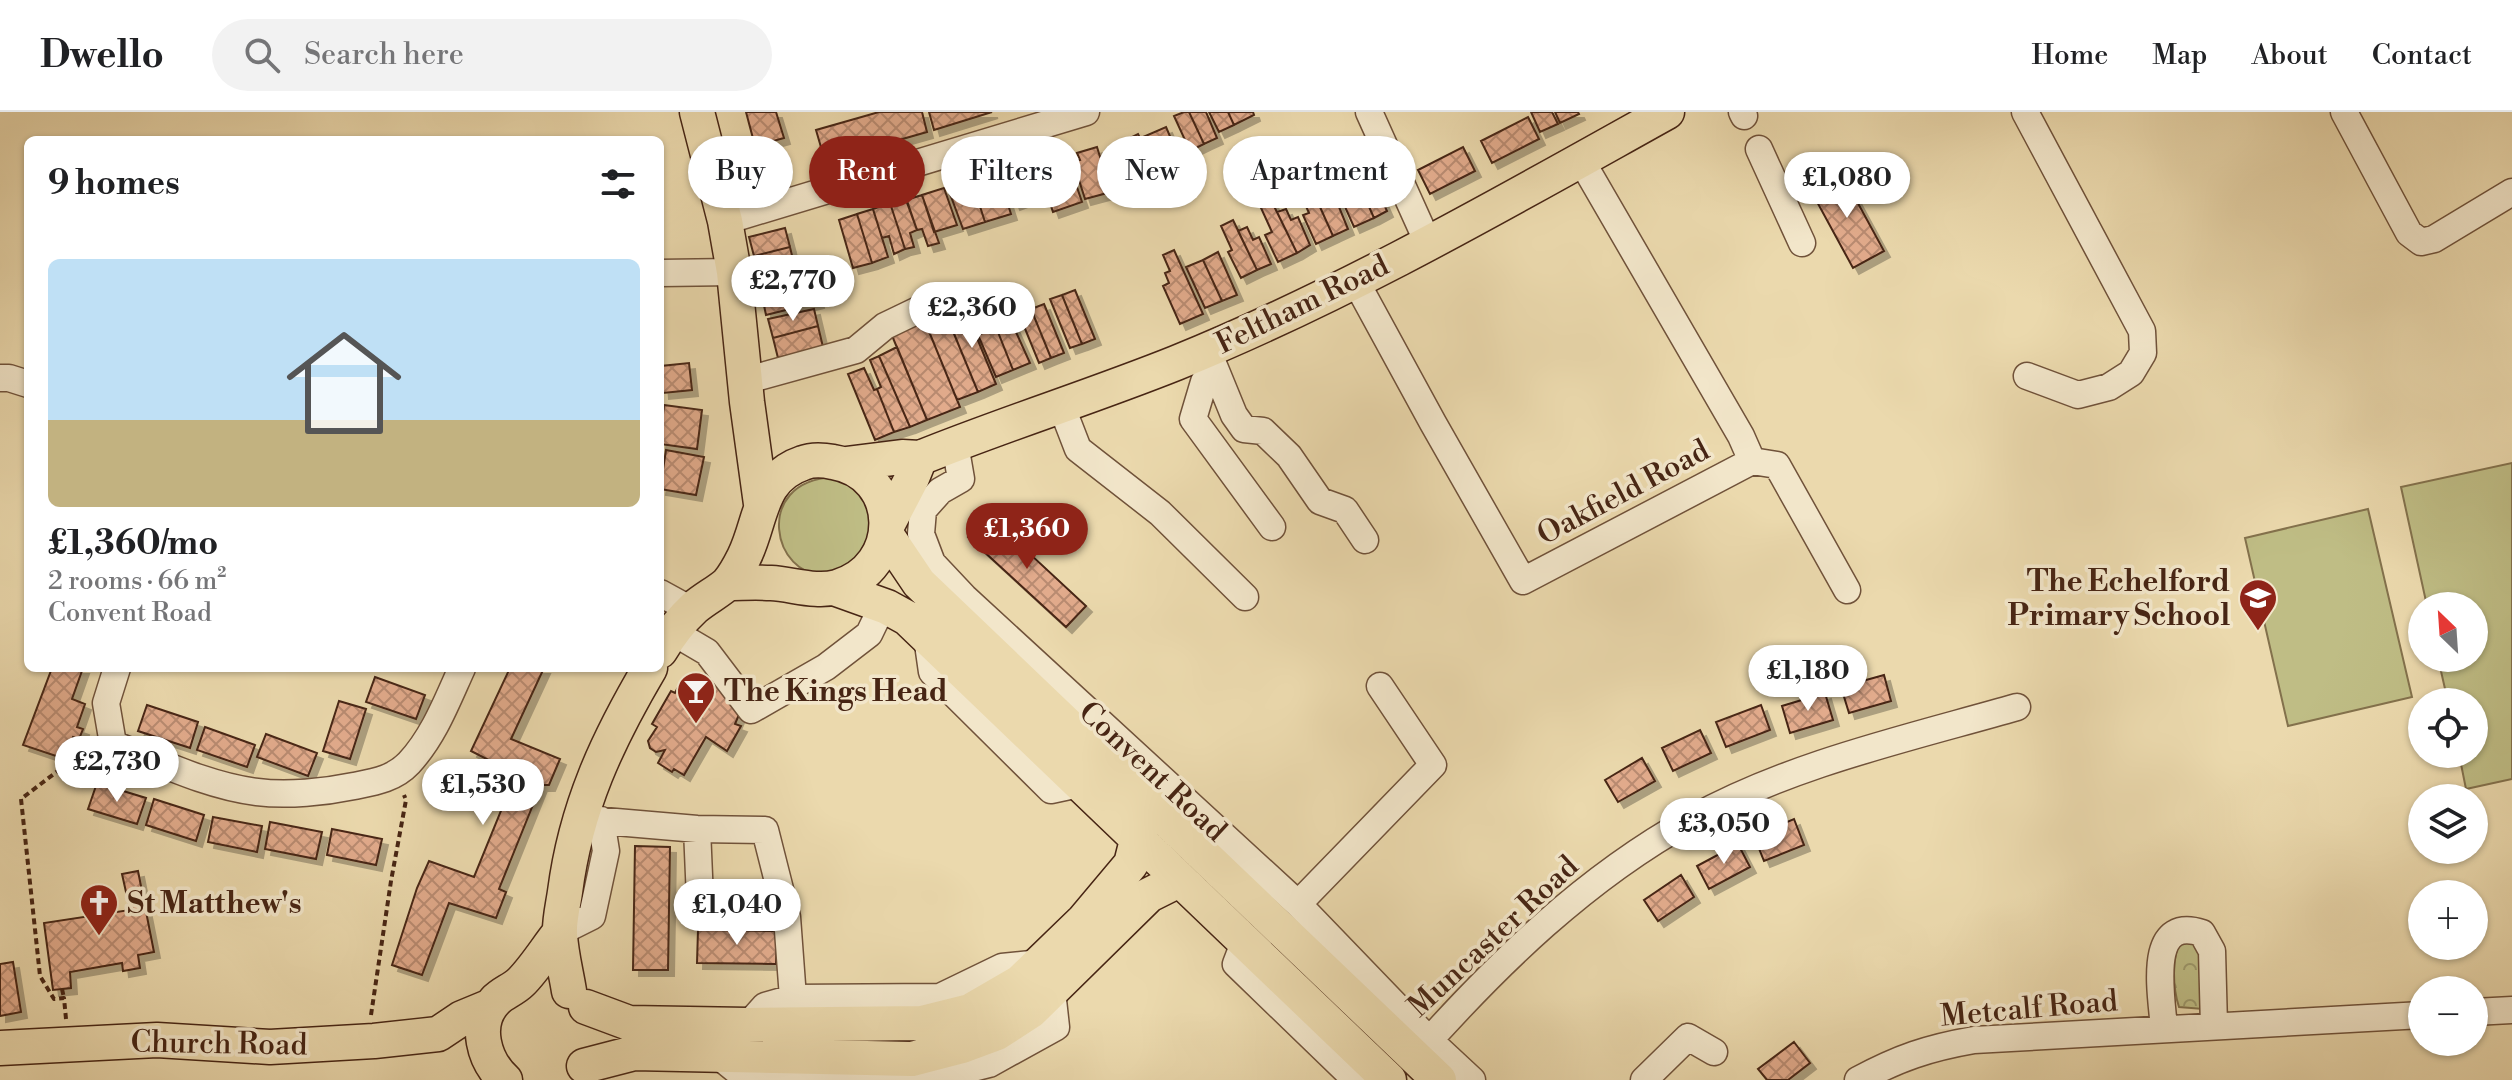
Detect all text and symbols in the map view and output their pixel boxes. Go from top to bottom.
search box [212,19,772,91]
text: Dwello [40,32,164,79]
icon: search [240,33,284,77]
text: Search here [304,36,464,74]
text: Home [2032,38,2108,73]
text: Map [2152,38,2207,73]
text: About [2251,38,2328,73]
text: Contact [2372,38,2472,73]
chip: Buy [688,136,793,208]
chip: Rent [809,136,925,208]
chip: Filters [941,136,1081,208]
chip: New [1097,136,1207,208]
chip: Apartment [1223,136,1416,208]
pin: £1,080 [1782,152,1912,220]
icon: filters [596,162,640,206]
text: £1,080 [1802,162,1892,194]
text: 9 homes [48,163,180,205]
street label: Feltham Road [1210,247,1395,363]
pin: £2,770 [728,255,858,323]
text: £2,770 [749,265,837,297]
pin: £2,360 [907,282,1037,350]
text: £2,360 [927,292,1017,324]
icon: home [272,311,416,455]
street label: Oakfield Road [1531,432,1716,554]
pin: £1,360 [962,503,1092,571]
text: £1,360 [984,513,1070,545]
text: £1,360/mo [48,523,218,565]
place label: The Echelford Primary School [2008,563,2230,635]
text: 2 rooms · 66 m² [48,565,226,597]
school or university icon: The Echelford Primary School [2237,577,2279,632]
north arrow [2408,592,2488,672]
map controls [2408,592,2488,1056]
text: Convent Road [48,597,212,629]
pin: £1,180 [1743,645,1873,713]
text: £1,180 [1766,655,1850,687]
bar icon: The Kings Head [675,670,717,725]
place label: The Kings Head [724,673,948,711]
button: locate [2408,688,2488,768]
street label: Convent Road [1070,693,1234,850]
pin: £2,730 [52,736,182,804]
text: £2,730 [73,746,161,778]
pin: £1,530 [418,759,548,827]
text: £1,530 [440,769,526,801]
button: layers [2408,784,2488,864]
pin: £3,050 [1659,798,1789,866]
text: £3,050 [1678,808,1770,840]
street label: Muncaster Road [1400,848,1587,1025]
pin: £1,040 [672,879,802,947]
button: + [2408,880,2488,960]
church icon: St Matthew's [78,882,120,937]
place label: St Matthew's [127,885,302,923]
text: £1,040 [692,889,782,921]
button: − [2408,976,2488,1056]
street label: Metcalf Road [1939,982,2119,1036]
street label: Church Road [130,1023,308,1065]

